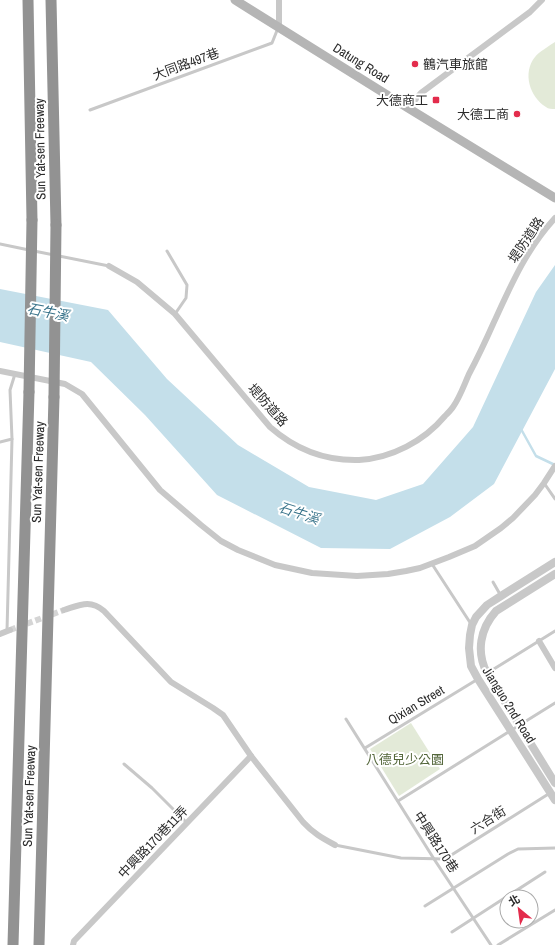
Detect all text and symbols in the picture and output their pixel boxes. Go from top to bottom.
street label: Datung Road [330,39,392,87]
street label: 大同路497巷 [150,44,222,84]
place label: 鶴汽車旅館 [423,56,488,73]
marker: 鶴汽車旅館 [410,59,420,69]
place label: 大德商工 [376,92,428,109]
marker: 大德商工 [431,95,441,105]
street label: Sun Yat-sen Freeway [31,97,49,200]
place label: 大德工商 [457,106,509,123]
marker: 大德工商 [512,109,522,119]
street label: 堤防道路 [504,214,548,266]
water label: 石牛溪 [26,299,72,325]
street label: 堤防道路 [244,380,292,430]
street label: Sun Yat-sen Freeway [28,420,48,523]
water label: 石牛溪 [276,498,324,529]
street label: Jianguo 2nd Road [479,664,539,747]
street label: Qixian Street [385,682,447,728]
street label: Sun Yat-sen Freeway [19,744,39,847]
park label: 八德兒少公園 [366,751,444,768]
street label: 中興路170巷11弄 [114,802,192,882]
street label: 六合街 [467,802,509,838]
street label: 中興路170巷 [410,808,462,876]
north arrow [499,889,539,929]
text: 北 [506,891,522,909]

